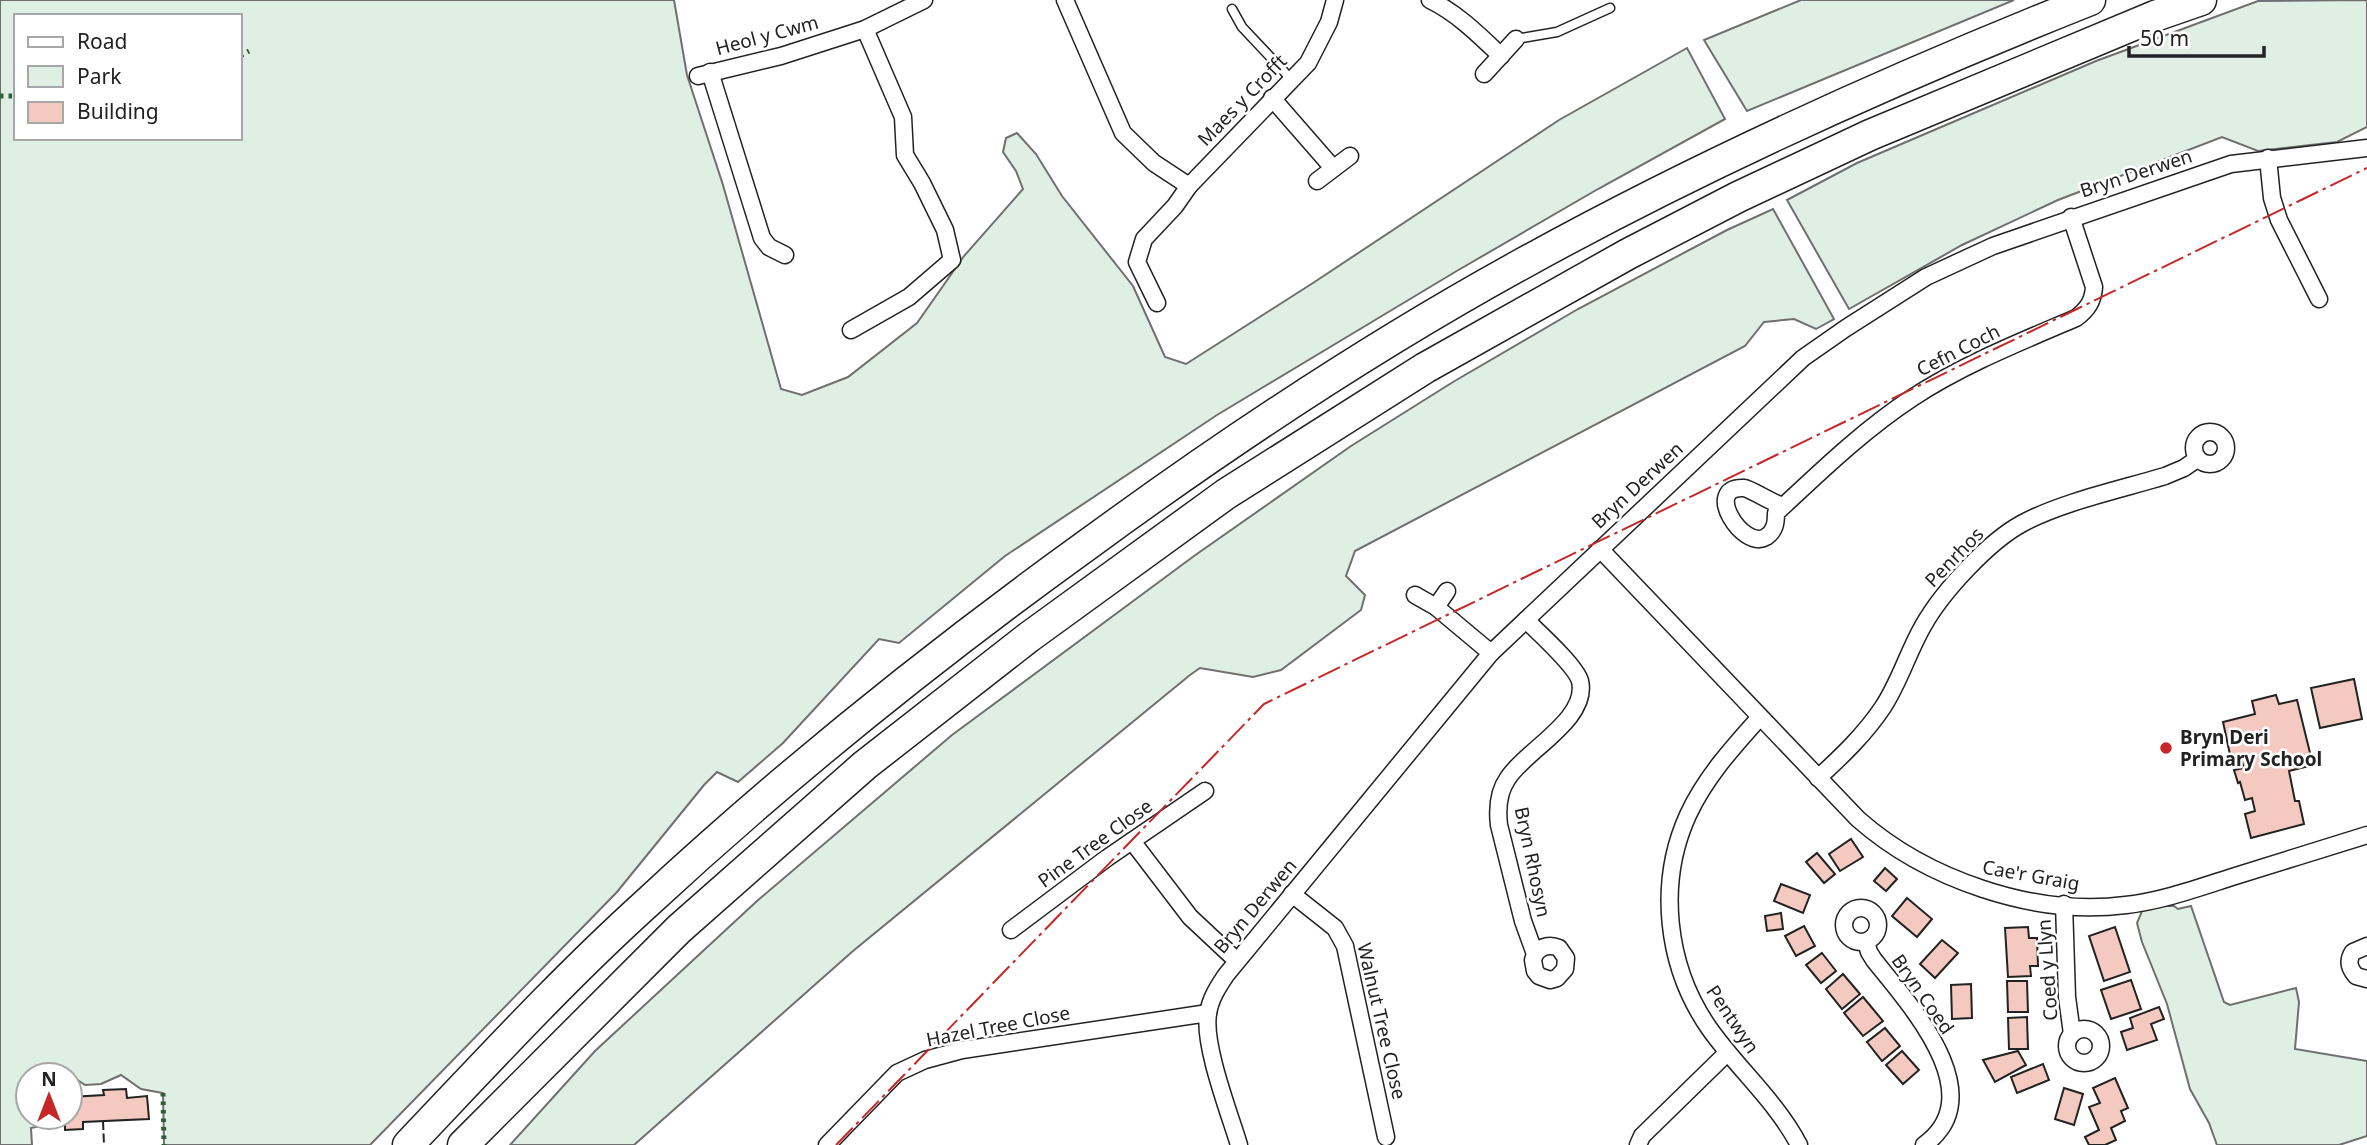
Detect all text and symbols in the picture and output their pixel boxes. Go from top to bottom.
street label: Heol y Cwm [713,9,821,61]
legend [14,14,242,140]
scale bar [2129,14,2264,58]
text: 50 m [2140,24,2189,52]
text: Road [77,27,127,55]
street label: Maes y Crofft [1192,48,1292,152]
text: Park [77,62,122,90]
text: Building [77,97,159,125]
street label: Bryn Derwen [2077,143,2195,203]
street label: Cefn Coch [1912,318,2004,382]
street label: Bryn Derwen [1586,436,1688,534]
street label: Penrhos [1919,521,1989,593]
place label: Bryn Deri Primary School [2180,724,2322,772]
marker: Bryn Deri Primary School [2158,740,2174,756]
street label: Pine Tree Close [1033,793,1157,893]
street label: Bryn Rhosyn [1509,804,1557,920]
street label: Bryn Derwen [1208,853,1302,959]
street label: Cae'r Graig [1980,854,2082,896]
street label: Coed y Llyn [2030,918,2064,1022]
street label: Walnut Tree Close [1351,940,1413,1102]
street label: Bryn Coed [1886,949,1960,1039]
street label: Pentwyn [1701,980,1765,1058]
street label: Hazel Tree Close [924,999,1072,1053]
north arrow [14,1061,84,1131]
text: N [41,1066,57,1092]

